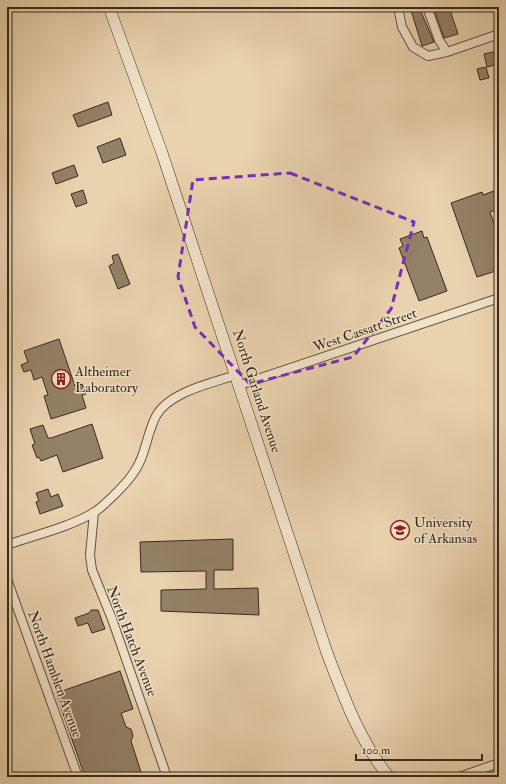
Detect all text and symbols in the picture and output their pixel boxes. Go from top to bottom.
street label: West Cassatt Street [310,304,419,356]
street label: North Garland Avenue [229,327,285,455]
place label: Altheimer Laboratory [74,363,139,397]
building icon: Altheimer Laboratory [50,368,72,390]
place label: University of Arkansas [414,514,477,547]
school or university icon: University of Arkansas [389,519,411,541]
street label: North Hatch Avenue [103,583,161,699]
street label: North Hamblen Avenue [24,608,86,740]
scale bar [356,736,482,762]
text: 100 m [362,743,391,758]

